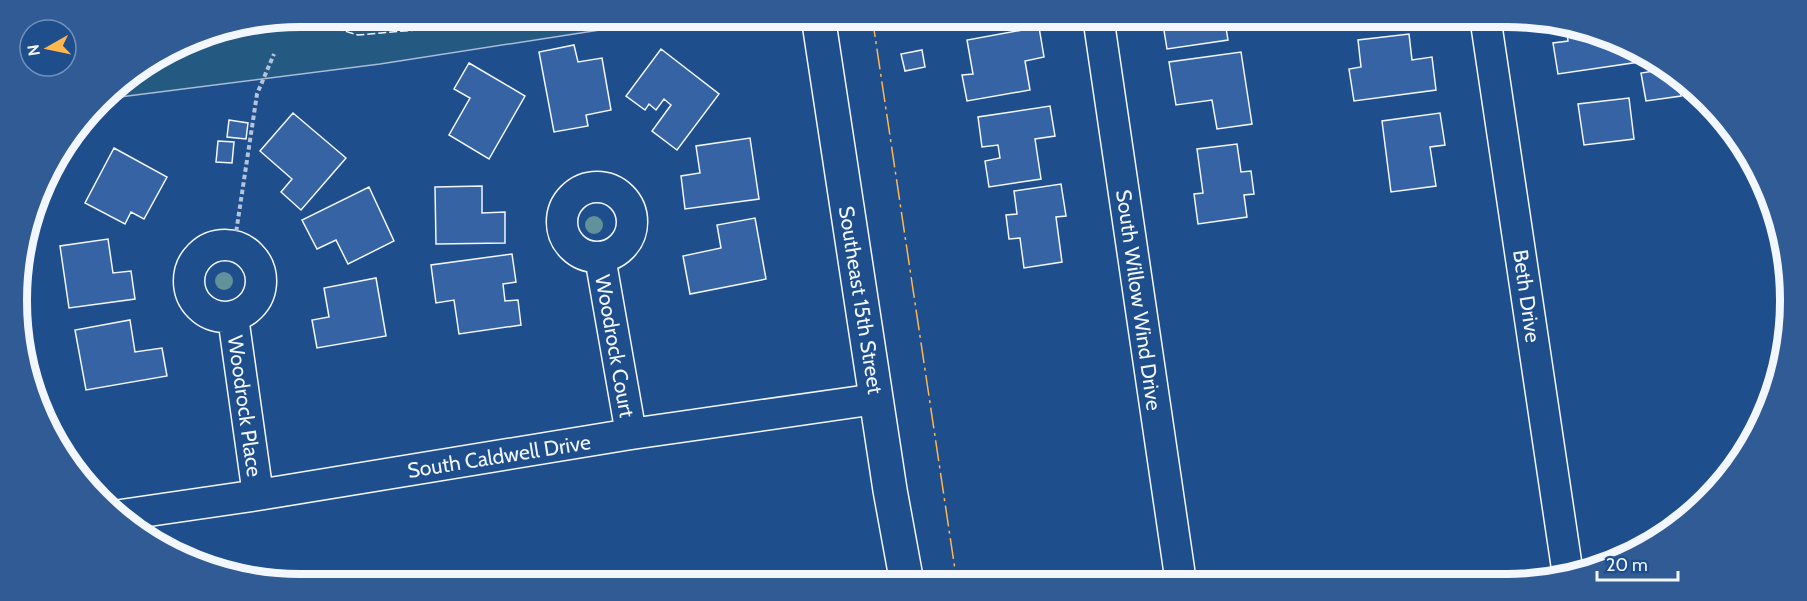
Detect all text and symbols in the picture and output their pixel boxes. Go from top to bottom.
north arrow [18,18,78,78]
text: N [23,43,44,57]
street label: South Willow Wind Drive [1111,188,1167,412]
street label: Southeast 15th Street [834,204,888,396]
street label: Beth Drive [1508,248,1546,344]
street label: Woodrock Court [590,273,640,419]
street label: Woodrock Place [223,334,267,479]
street label: South Caldwell Drive [406,429,593,483]
scale bar [1597,544,1678,582]
text: 20 m [1606,554,1648,576]

